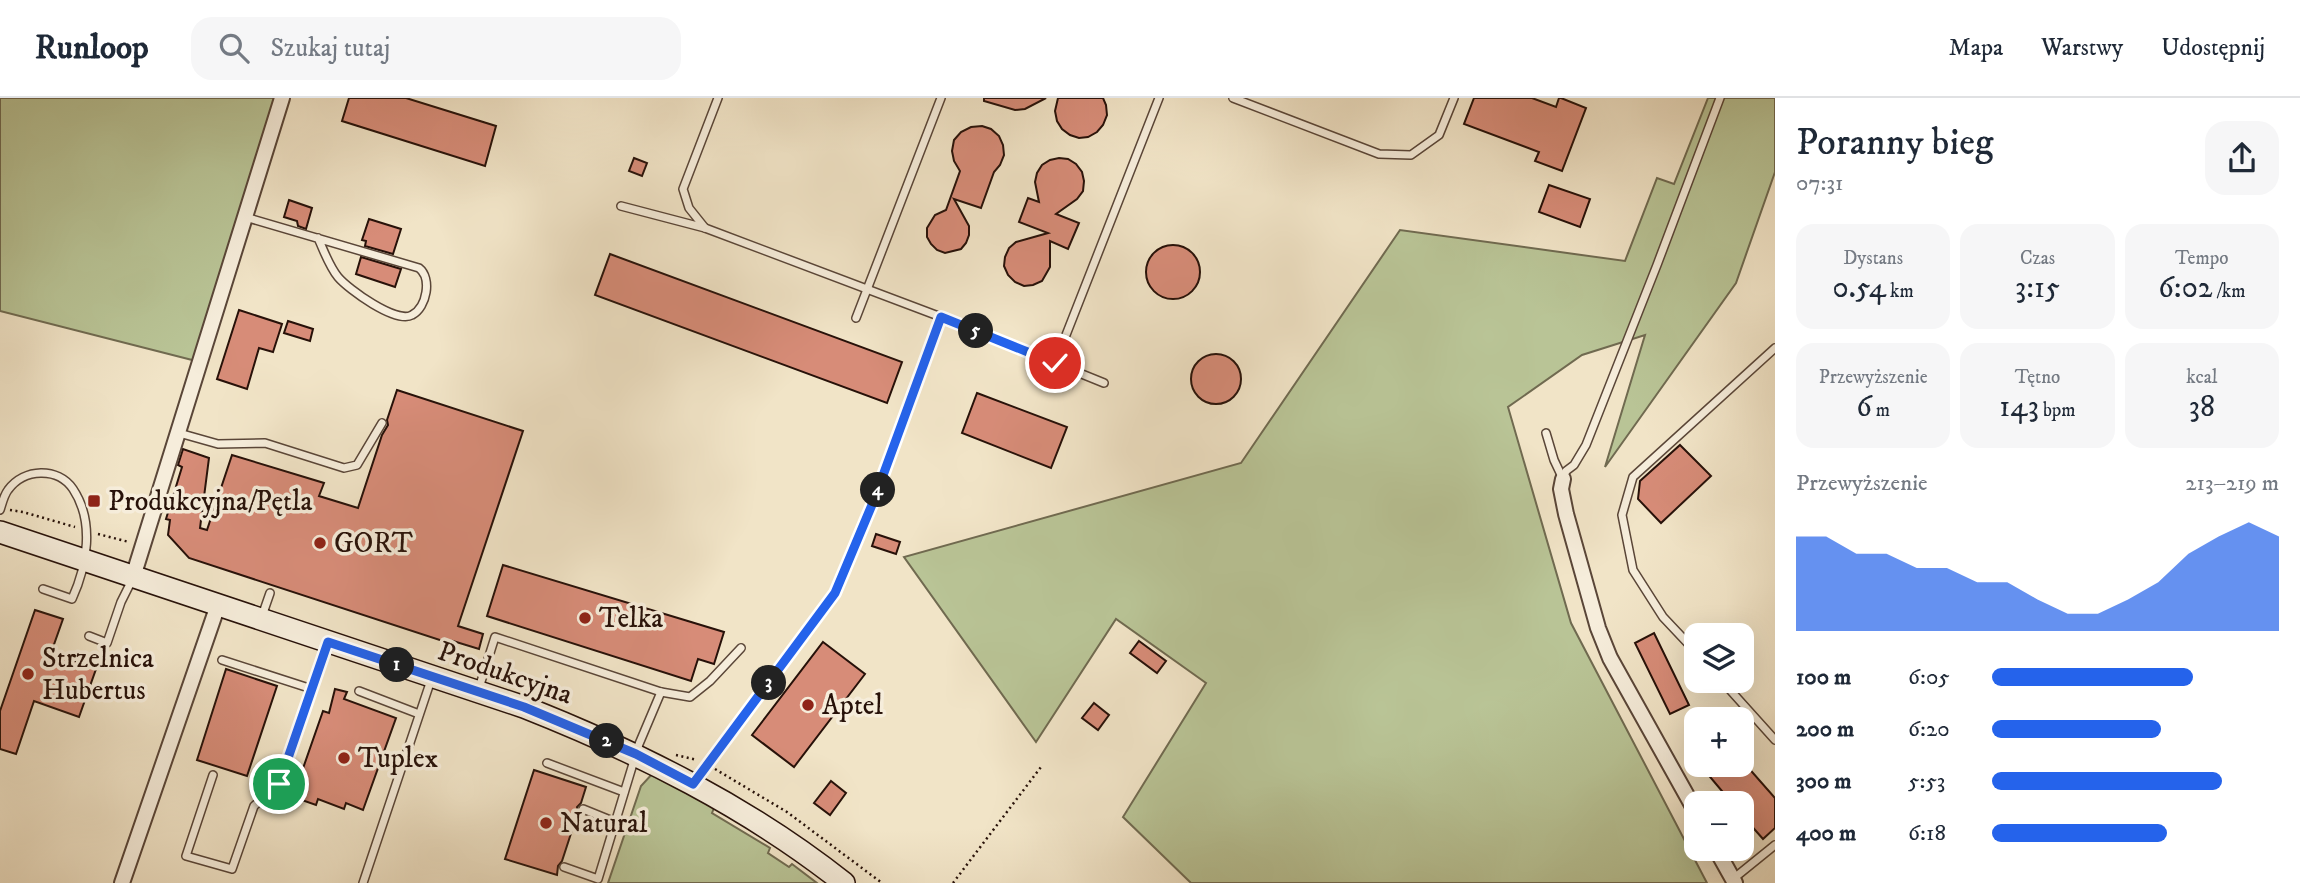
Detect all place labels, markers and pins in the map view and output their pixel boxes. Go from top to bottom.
pin: 5 [958,314,993,348]
pin [1025,333,1085,393]
pin: 4 [860,472,896,508]
place label: Produkcyjna/Pętla [108,484,312,519]
marker: Produkcyjna/Pętla [86,493,102,509]
place label: GORT [334,526,413,561]
marker: GORT [312,535,328,551]
place label: Telka [599,601,663,636]
marker: Telka [577,610,593,626]
place label: Strzelnica Hubertus [42,641,154,708]
pin: 1 [380,648,414,682]
marker: Strzelnica Hubertus [20,666,36,682]
pin: 3 [752,666,786,700]
place label: Aptel [822,688,883,723]
marker: Aptel [800,697,816,713]
pin: 2 [590,724,624,758]
place label: Tuplex [358,741,438,776]
marker: Tuplex [336,750,352,766]
pin [249,754,309,814]
place label: Natural [560,806,648,841]
marker: Natural [538,815,554,831]

